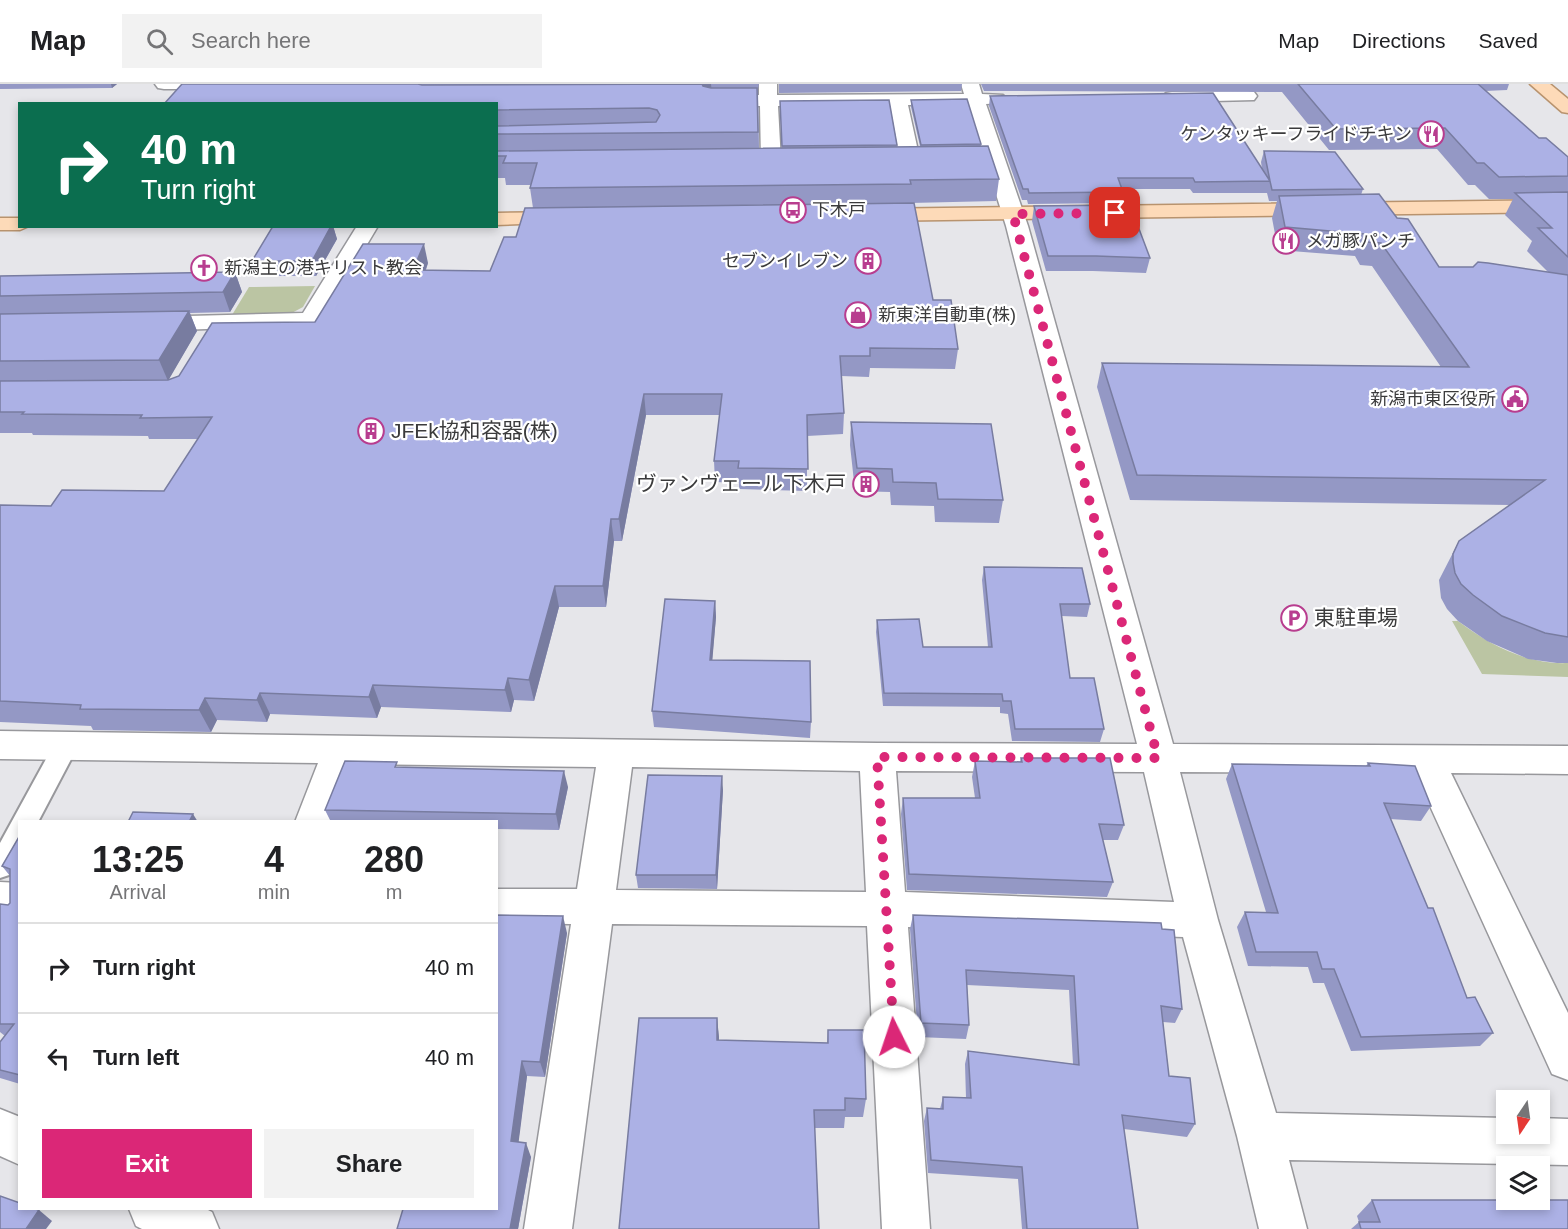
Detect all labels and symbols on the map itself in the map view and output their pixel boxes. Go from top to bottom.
restaurant icon: ケンタッキーフライドチキン [1416,119,1446,149]
place label: ケンタッキーフライドチキン [1180,124,1412,144]
pin [1089,187,1140,238]
bus stop icon: 下木戸 [778,195,808,225]
place label: 下木戸 [812,200,866,220]
restaurant icon: メガ豚パンチ [1271,226,1301,256]
place label: メガ豚パンチ [1306,231,1415,251]
building icon: セブンイレブン [853,246,883,276]
place label: セブンイレブン [722,251,848,271]
church icon: 新潟主の港キリスト教会 [189,253,219,283]
place label: 新潟主の港キリスト教会 [224,258,422,278]
shop icon: 新東洋自動車(株) [843,300,873,330]
place label: 新東洋自動車(株) [878,305,1016,325]
public building icon: 新潟市東区役所 [1500,384,1530,414]
place label: 新潟市東区役所 [1370,389,1496,409]
building icon: JFEk協和容器(株) [356,416,386,446]
place label: JFEk協和容器(株) [391,419,558,442]
building icon: ヴァンヴェール下木戸 [851,469,881,499]
place label: ヴァンヴェール下木戸 [636,472,846,495]
parking icon: 東駐車場 [1279,603,1309,633]
place label: 東駐車場 [1314,606,1398,629]
position arrow [862,1005,926,1069]
north arrow [1496,1090,1550,1144]

